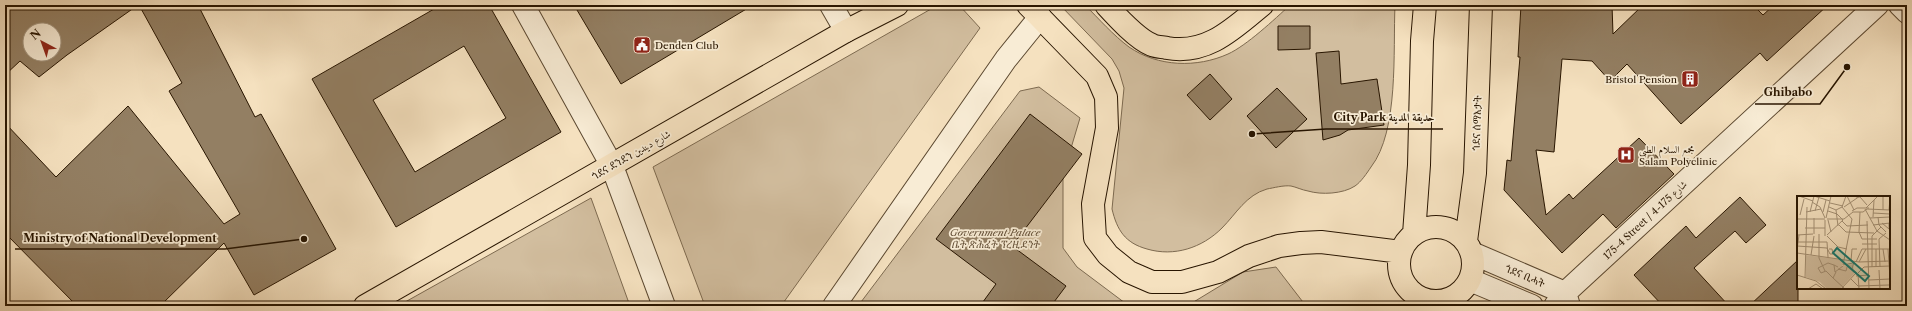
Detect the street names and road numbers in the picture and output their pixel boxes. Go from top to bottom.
street label: ጎደና ሰማእታት [1470,95,1484,151]
street label: ጎደና ደንደን شارع ديندين [589,127,674,185]
street label: 175-4 Street / شارع 175-4 [1600,178,1692,264]
street label: ጎደና ቢሓት [1503,262,1547,290]

